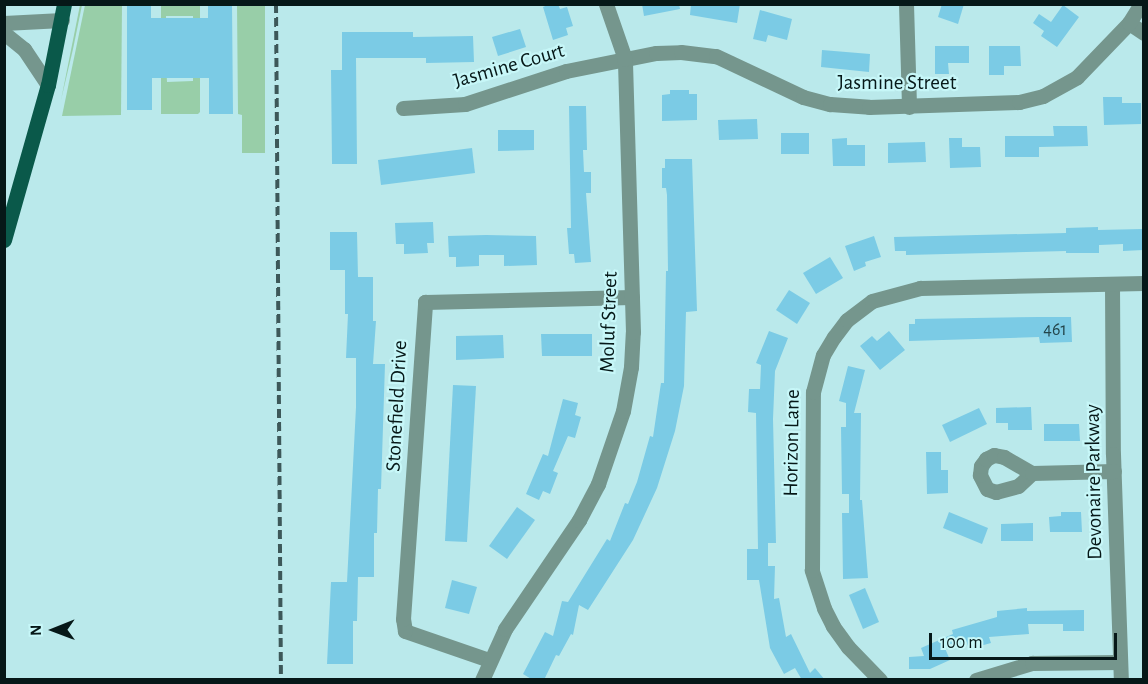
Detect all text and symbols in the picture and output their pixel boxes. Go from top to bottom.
street label: Jasmine Court [451,38,567,94]
street label: Jasmine Street [838,70,956,96]
street label: Moluf Street [595,271,623,373]
house number: 461 [1043,319,1067,341]
street label: Stonefield Drive [381,340,413,472]
street label: Horizon Lane [778,389,806,497]
street label: Devonaire Parkway [1080,404,1108,560]
north arrow [24,600,84,660]
scale bar [932,621,1120,659]
text: N [28,625,44,636]
text: 100 m [940,634,983,652]

